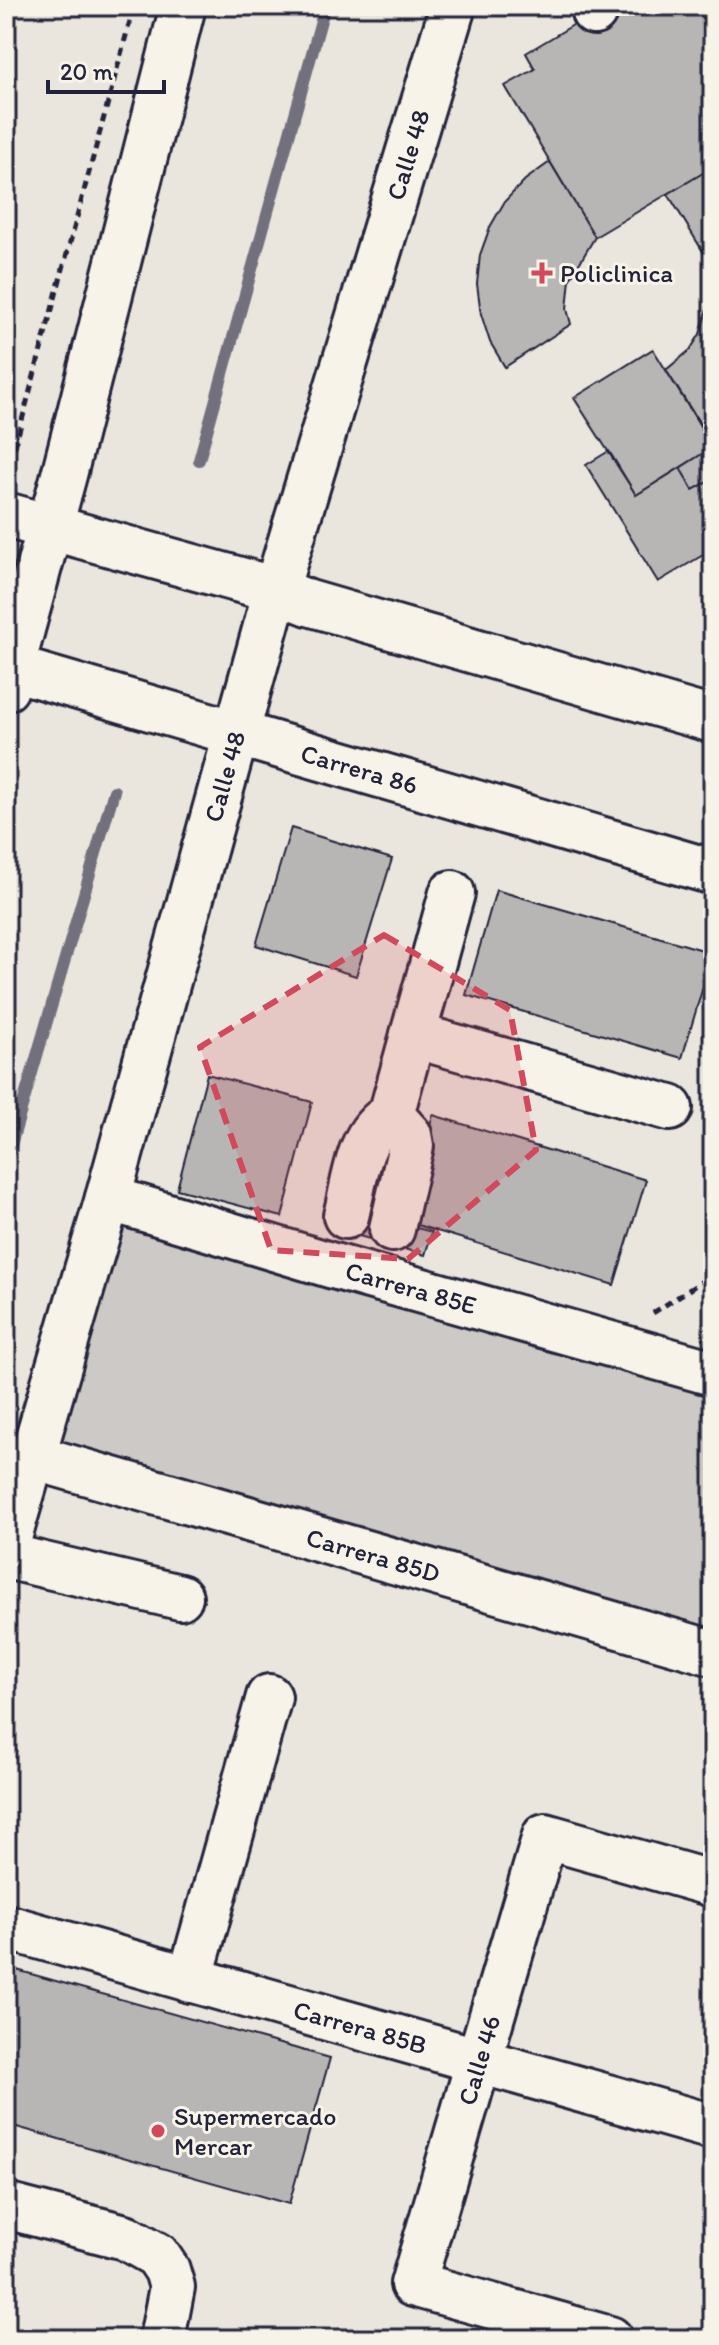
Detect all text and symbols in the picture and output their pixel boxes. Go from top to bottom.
scale bar [48,44,164,94]
text: 20 m [60,57,113,86]
street label: Calle 48 [379,106,437,204]
place label: Policlinica [560,257,673,289]
marker: Policlinica [531,262,553,284]
street label: Calle 48 [197,727,252,825]
street label: Carrera 86 [297,737,422,801]
street label: Carrera 85E [342,1254,480,1322]
street label: Carrera 85D [303,1521,444,1589]
street label: Carrera 85B [290,1993,430,2061]
street label: Calle 46 [451,2011,507,2109]
place label: Supermercado Mercar [174,2100,336,2162]
marker: Supermercado Mercar [149,2122,167,2140]

